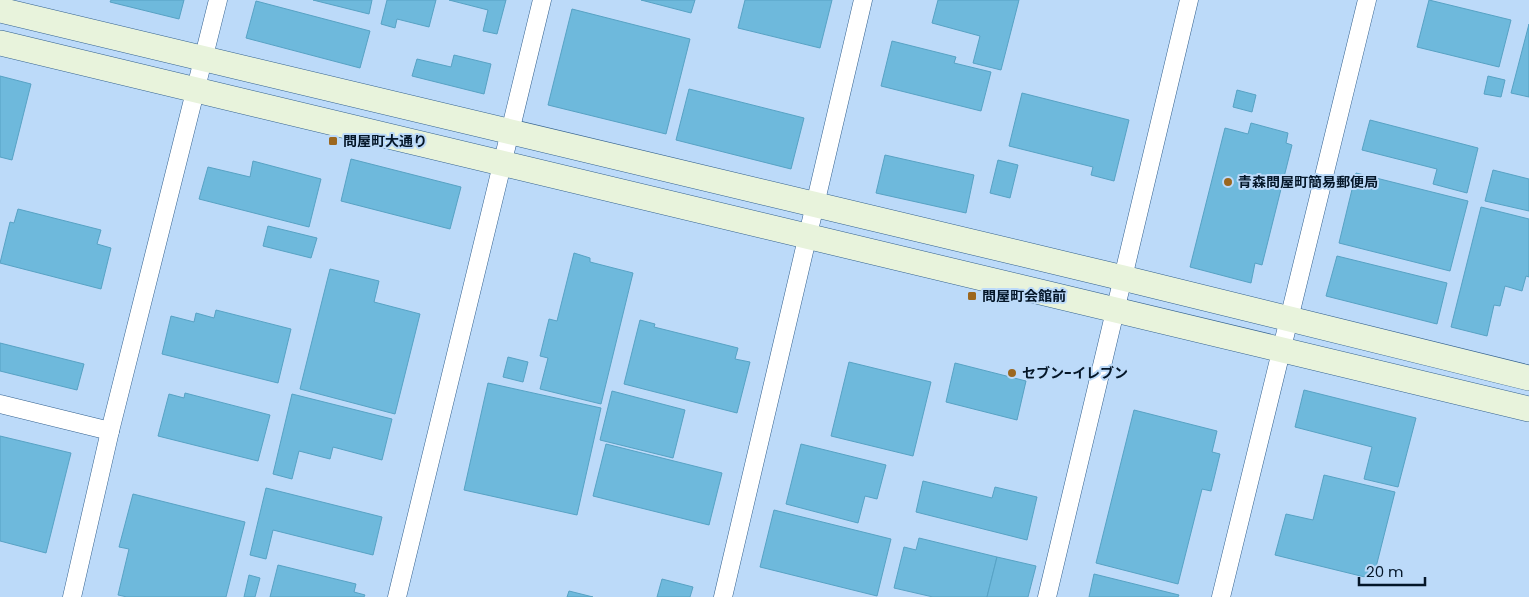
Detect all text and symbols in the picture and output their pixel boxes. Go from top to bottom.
place label: 問屋町大通り [343,131,427,151]
marker: 問屋町大通り [327,135,339,147]
place label: 青森問屋町簡易郵便局 [1238,172,1378,192]
marker: 青森問屋町簡易郵便局 [1222,176,1234,188]
place label: 問屋町会館前 [982,286,1066,306]
marker: 問屋町会館前 [966,290,978,302]
place label: セブン-イレブン [1022,363,1128,383]
marker: セブン-イレブン [1006,367,1018,379]
scale bar [1359,554,1425,586]
text: 20 m [1366,561,1404,582]

